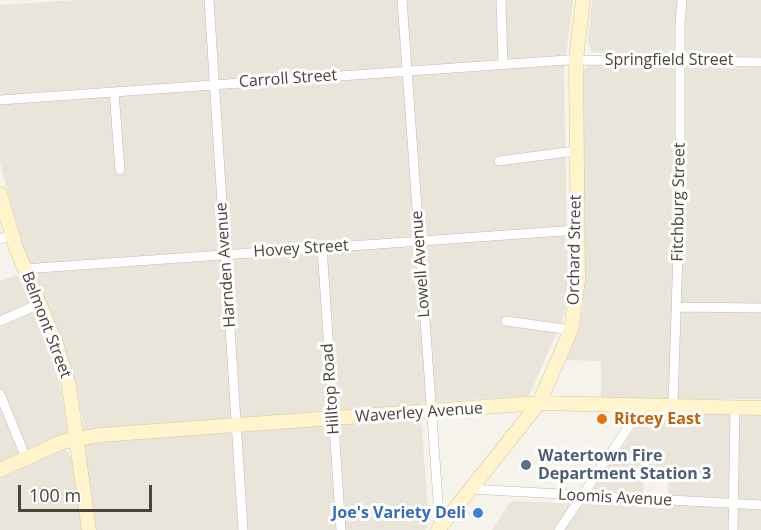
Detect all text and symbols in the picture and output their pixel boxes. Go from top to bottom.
street label: Springfield Street [605,50,733,70]
street label: Carroll Street [238,66,338,92]
street label: Fitchburg Street [668,142,690,262]
street label: Orchard Street [564,195,586,305]
street label: Harnden Avenue [212,202,240,328]
street label: Lowell Avenue [408,210,434,318]
street label: Hovey Street [253,236,349,262]
street label: Belmont Street [17,269,75,381]
street label: Hilltop Road [318,343,344,435]
street label: Waverley Avenue [354,399,484,427]
place label: Ritcey East [614,409,701,429]
marker: Ritcey East [595,412,609,426]
place label: Watertown Fire Department Station 3 [538,446,711,484]
marker: Watertown Fire Department Station 3 [519,458,533,472]
scale bar [21,473,154,511]
text: 100 m [29,483,81,507]
street label: Loomis Avenue [558,485,672,511]
place label: Joe's Variety Deli [332,503,466,523]
marker: Joe's Variety Deli [471,506,485,520]

